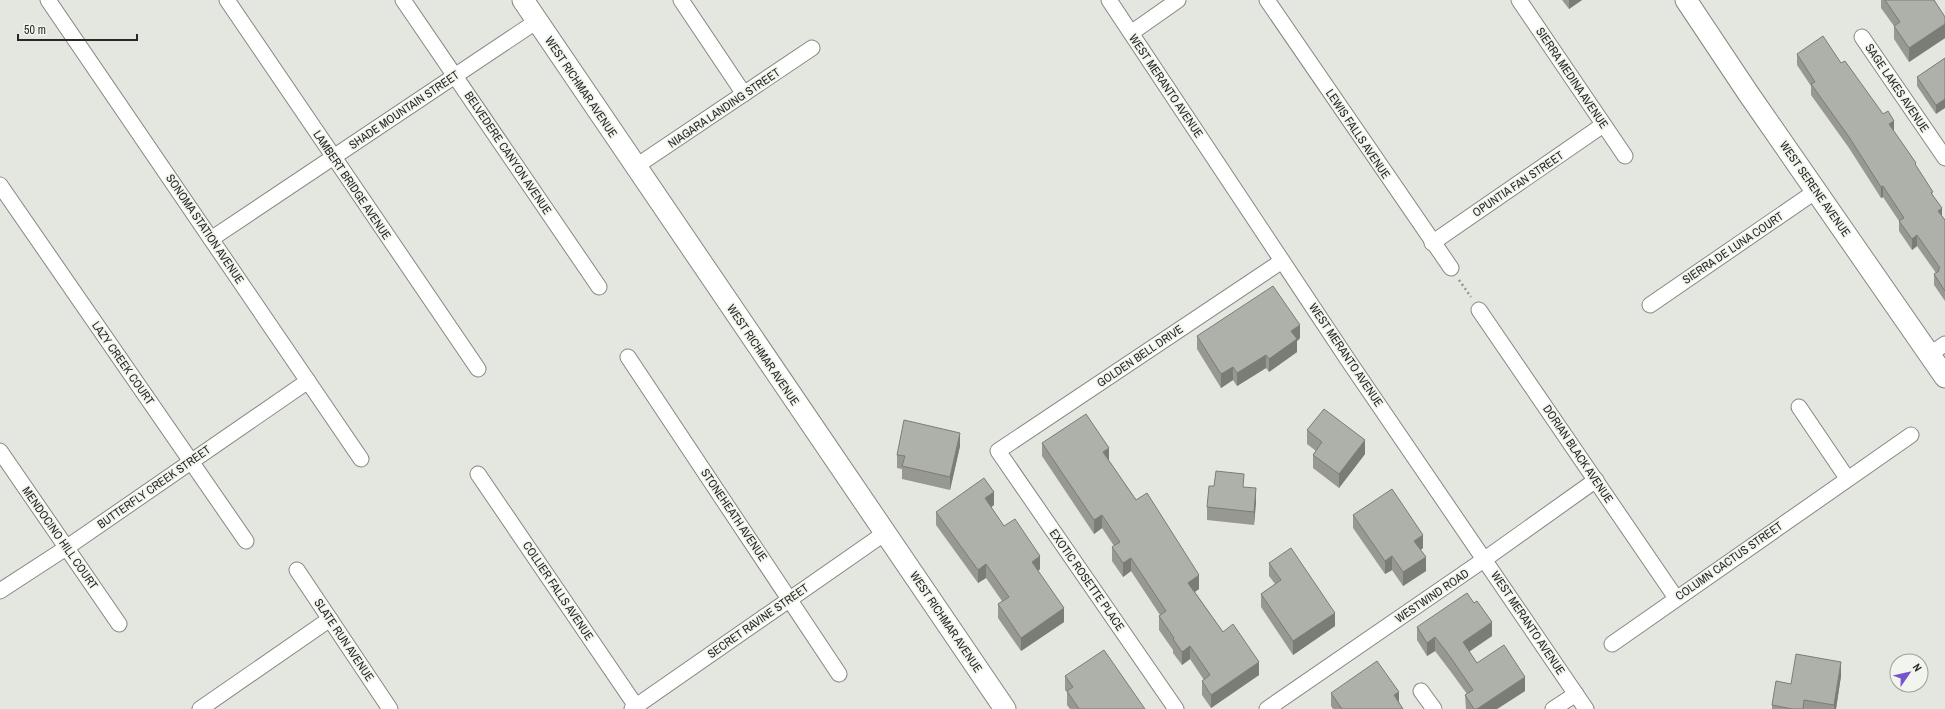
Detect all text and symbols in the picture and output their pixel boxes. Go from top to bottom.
scale bar [18,16,137,42]
text: 50 m [24,22,46,38]
street label: SIERRA MEDINA AVENUE [1532,24,1612,132]
street label: WEST MERANTO AVENUE [1125,31,1207,141]
street label: WEST RICHMAR AVENUE [541,33,621,141]
street label: SAGE LAKES AVENUE [1861,41,1933,135]
street label: NIAGARA LANDING STREET [665,65,783,151]
street label: SHADE MOUNTAIN STREET [346,67,462,153]
street label: LEWIS FALLS AVENUE [1322,86,1394,182]
street label: BELVEDERE CANYON AVENUE [461,88,555,218]
street label: LAMBERT BRIDGE AVENUE [309,127,395,243]
street label: WEST SERENE AVENUE [1776,138,1854,240]
street label: OPUNTIA FAN STREET [1469,148,1567,220]
street label: SONOMA STATION AVENUE [162,171,248,287]
street label: SIERRA DE LUNA COURT [1679,208,1787,288]
street label: WEST MERANTO AVENUE [1305,300,1387,410]
street label: WEST RICHMAR AVENUE [723,301,803,409]
street label: LAZY CREEK COURT [88,318,158,408]
street label: GOLDEN BELL DRIVE [1094,321,1186,391]
street label: DORIAN BLACK AVENUE [1539,402,1617,506]
street label: BUTTERFLY CREEK STREET [94,442,214,532]
street label: STONEHEATH AVENUE [697,466,771,564]
street label: MENDOCINO HILL COURT [18,483,102,593]
street label: COLUMN CACTUS STREET [1672,518,1786,604]
street label: EXOTIC ROSETTE PLACE [1046,526,1128,634]
street label: COLLIER FALLS AVENUE [519,538,597,644]
street label: WESTWIND ROAD [1392,565,1472,627]
street label: WEST RICHMAR AVENUE [906,568,986,676]
street label: WEST MERANTO AVENUE [1487,568,1569,678]
street label: SECRET RAVINE STREET [704,580,812,662]
street label: SLATE RUN AVENUE [310,596,378,684]
north arrow [1889,653,1929,693]
text: N [1910,661,1925,674]

